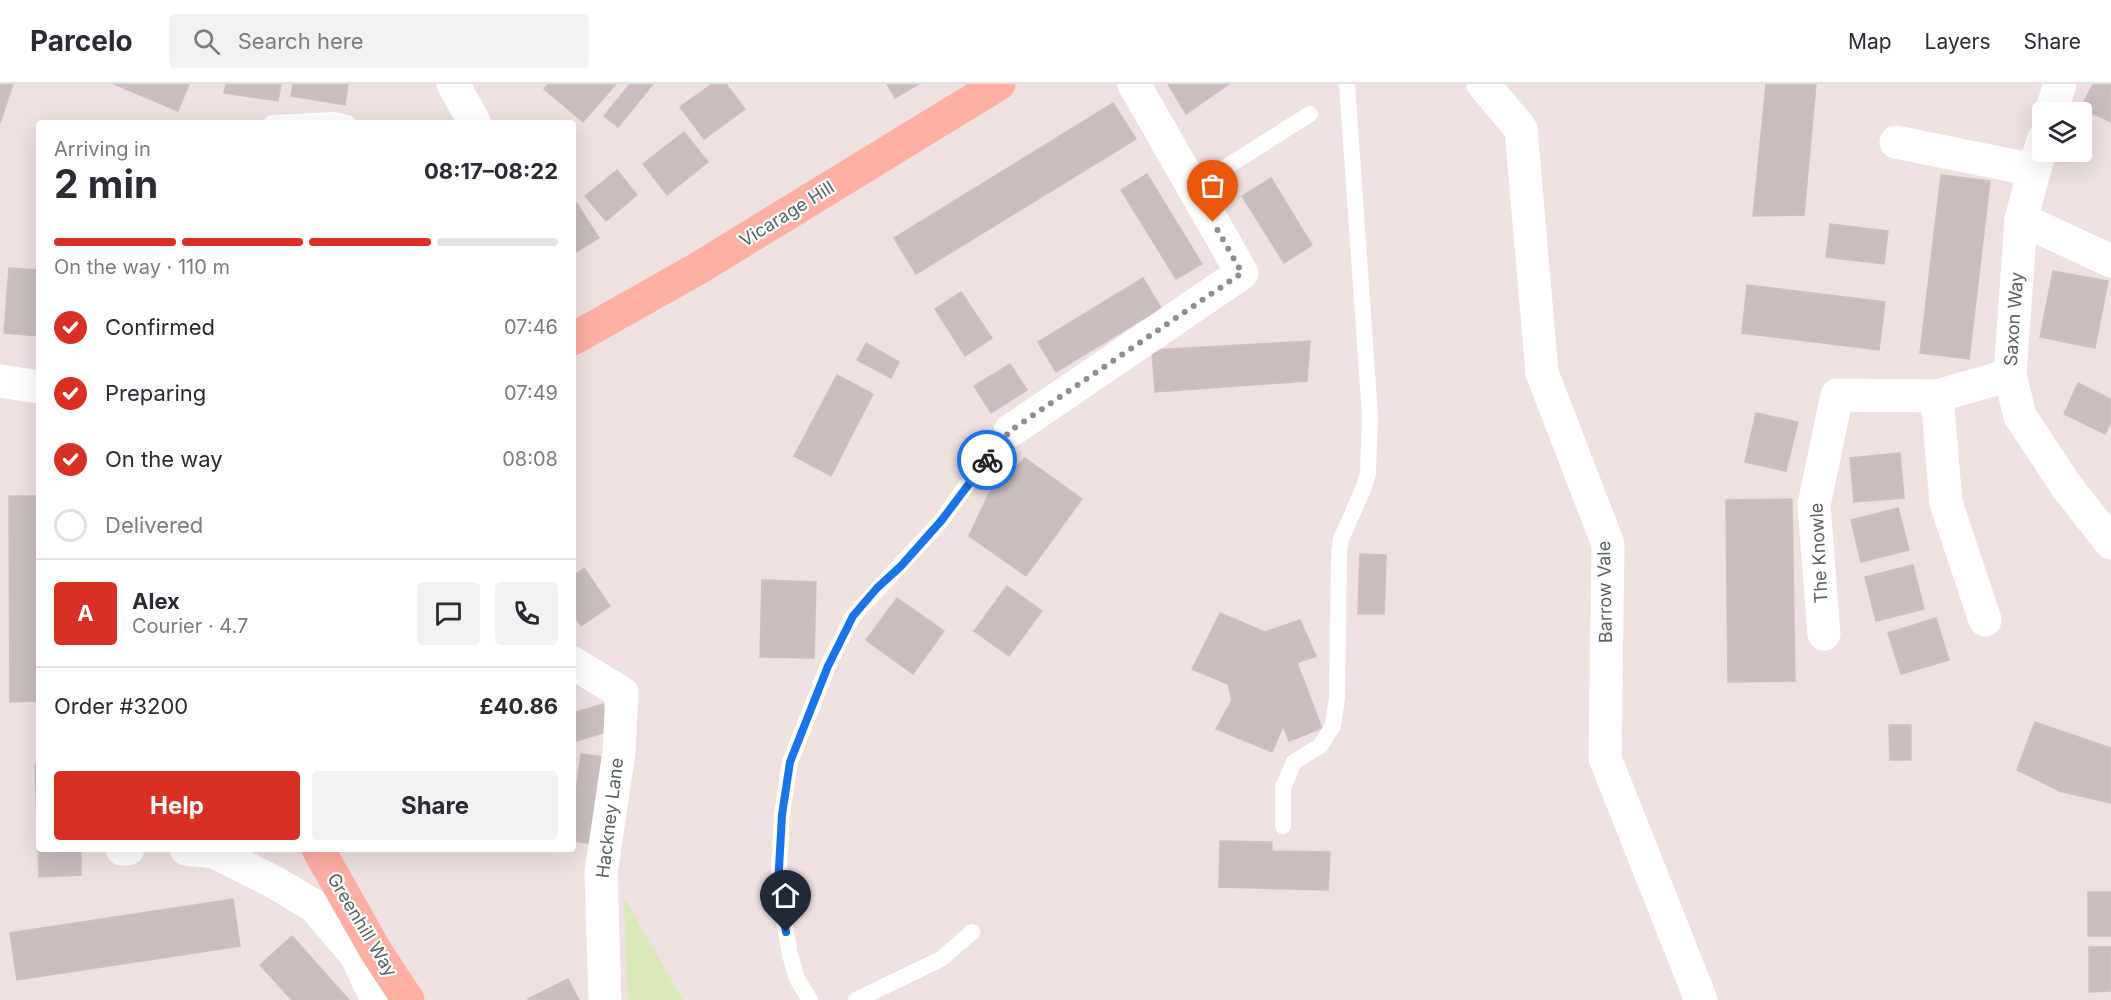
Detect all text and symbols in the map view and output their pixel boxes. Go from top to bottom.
search box [169,14,589,68]
text: Parcelo [30,24,133,58]
icon: search [190,25,223,58]
text: Search here [238,28,363,54]
text: Map [1848,29,1892,54]
text: Layers [1925,29,1991,54]
text: Share [2024,29,2081,54]
map controls [2032,102,2092,162]
button: layers [2032,102,2092,162]
text: Arriving in [54,137,151,161]
text: 08:17–08:22 [424,158,558,184]
text: 2 min [54,160,158,207]
pin [1187,160,1238,222]
icon: bag [1196,169,1229,202]
street label: Vicarage Hill [736,176,838,251]
text: On the way · 110 m [54,255,230,279]
street label: Saxon Way [2000,271,2027,367]
icon: check [54,311,87,344]
text: Confirmed [105,314,215,340]
text: 07:46 [504,315,558,339]
icon: check [54,377,87,410]
text: Preparing [105,380,206,406]
text: 07:49 [504,381,558,405]
courier [957,430,1017,490]
icon: check [54,443,87,476]
icon: bike [971,444,1004,477]
text: On the way [105,446,223,472]
text: 08:08 [502,447,558,471]
street label: The Knowle [1805,502,1832,604]
text: Delivered [105,512,203,538]
street label: Barrow Vale [1593,541,1616,643]
button: chat [417,582,480,645]
button: phone [495,582,558,645]
text: Alex [132,588,180,614]
text: A [77,600,94,626]
text: Courier · 4.7 [132,614,248,638]
text: Order #3200 [54,693,188,719]
text: £40.86 [480,693,558,719]
street label: Hackney Lane [592,757,627,879]
button: Help [54,771,300,840]
button: Share [312,771,558,840]
street label: Greenhill Way [323,869,402,980]
pin [760,870,811,932]
icon: home [769,879,802,912]

